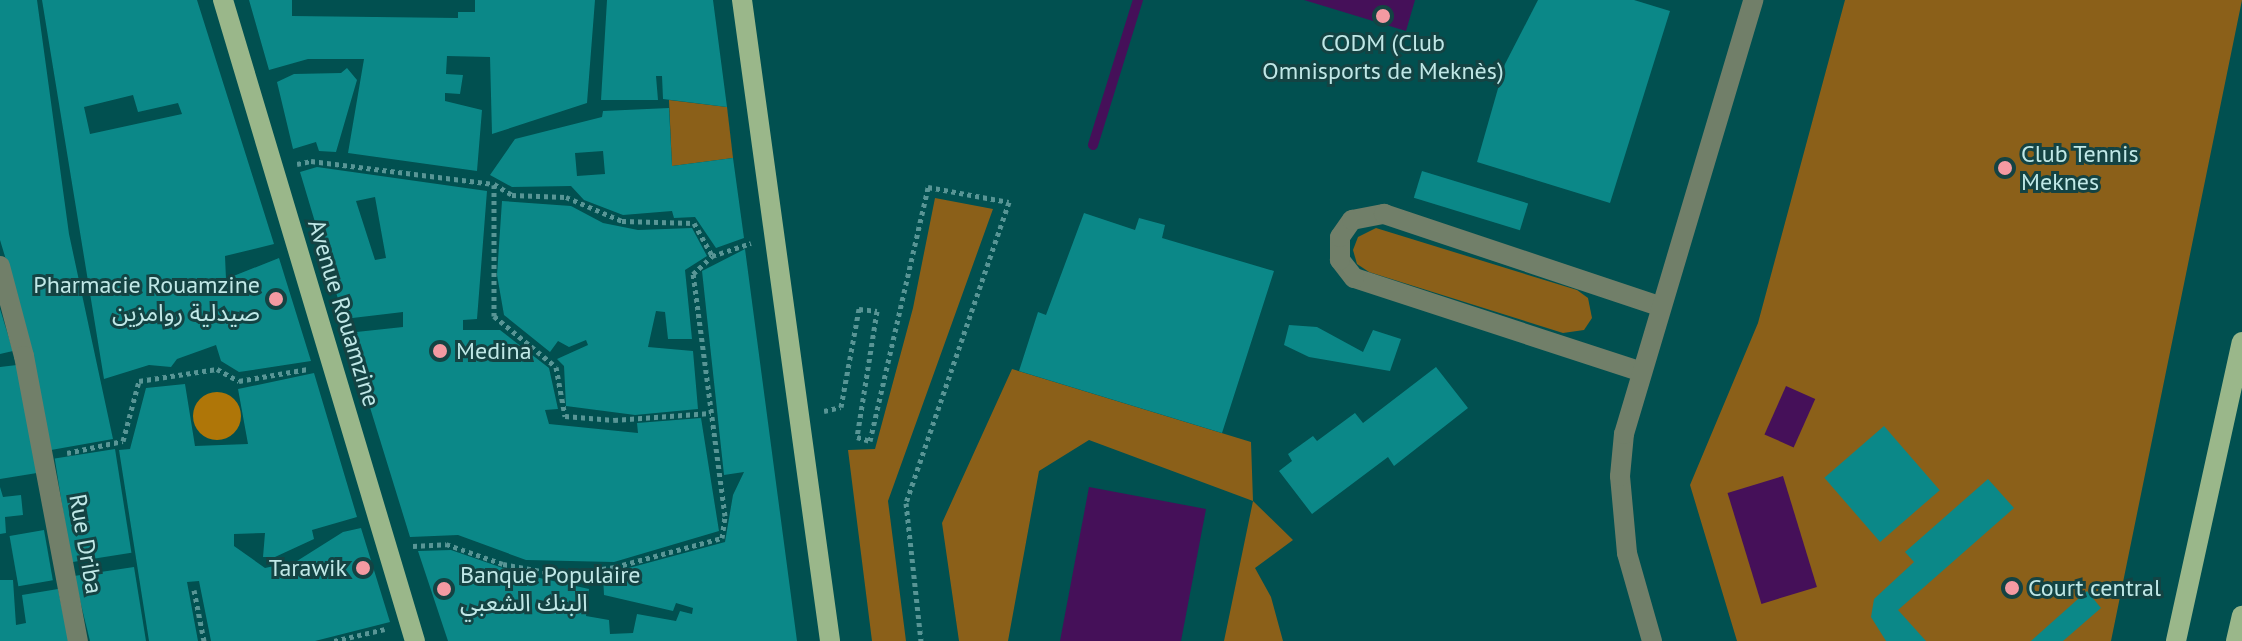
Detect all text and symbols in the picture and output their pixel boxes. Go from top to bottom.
marker: CODM (Club Omnisports de Meknès) [1374,7,1392,25]
place label: CODM (Club Omnisports de Meknès) [1262,29,1504,85]
place label: Club Tennis Meknes [2021,140,2139,196]
marker: Club Tennis Meknes [1996,159,2014,177]
street label: Avenue Rouamzine [302,216,386,410]
place label: Pharmacie Rouamzine صيدلية روامزين [33,271,260,327]
marker: Pharmacie Rouamzine صيدلية روامزين [267,290,285,308]
place label: Medina [456,337,532,365]
marker: Medina [431,342,449,360]
street label: Rue Driba [63,492,109,596]
place label: Tarawik [269,554,347,582]
marker: Tarawik [354,559,372,577]
place label: Banque Populaire البنك الشعبي [460,561,641,617]
place label: Court central [2028,574,2161,602]
marker: Court central [2003,579,2021,597]
marker: Banque Populaire البنك الشعبي [435,580,453,598]

